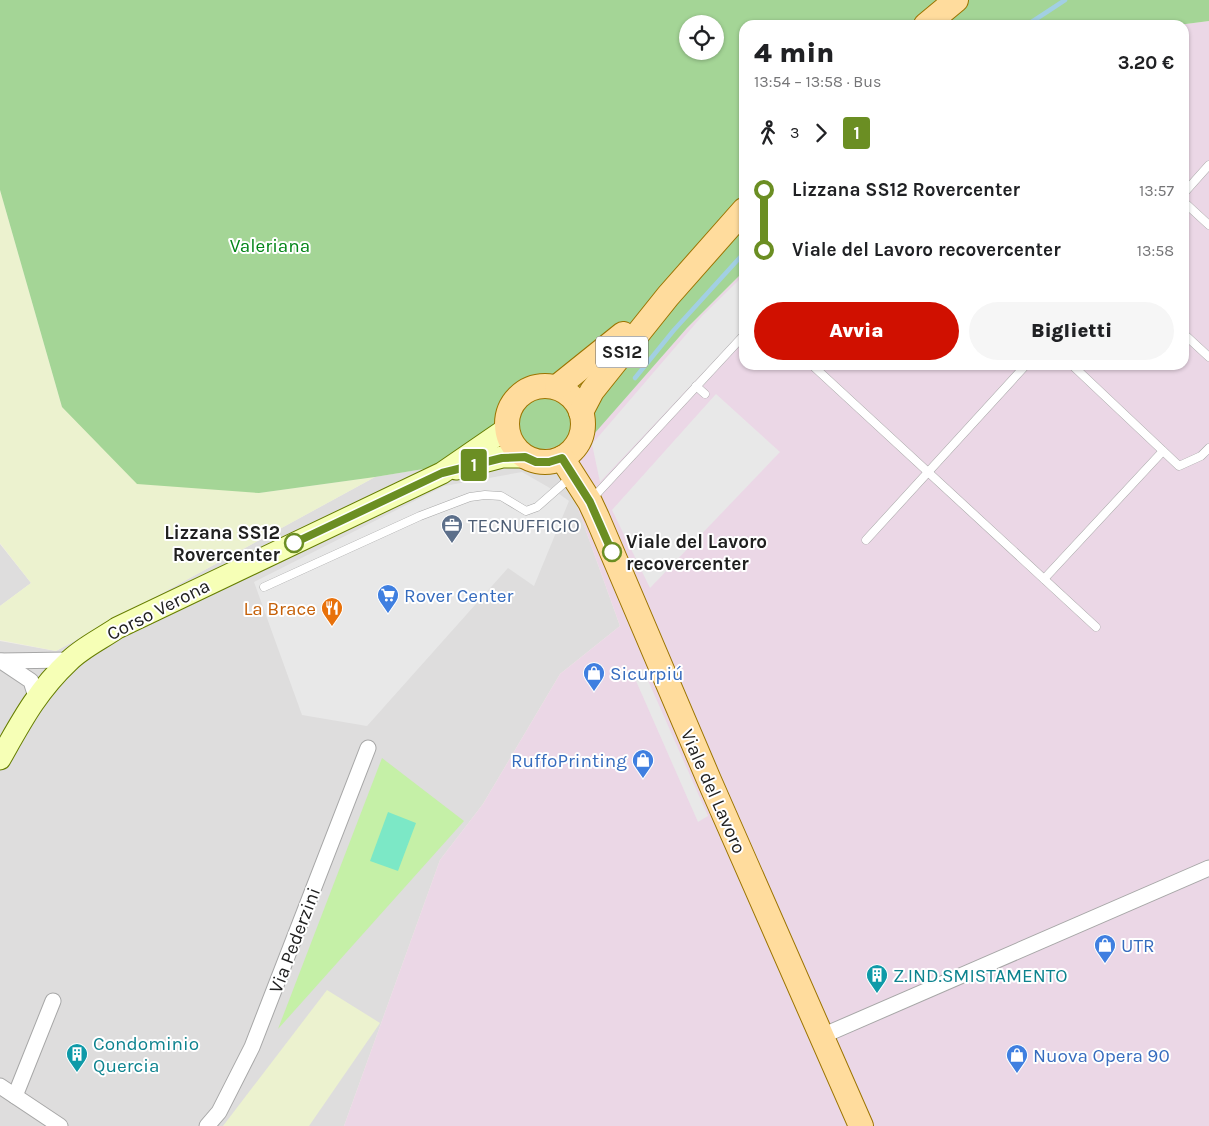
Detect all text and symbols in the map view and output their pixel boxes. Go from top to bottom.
map controls [679,15,724,60]
button: locate [679,15,724,60]
text: 4 min [754,36,834,69]
text: 3.20 € [1118,52,1174,74]
text: 13:54 – 13:58 · Bus [754,72,881,91]
icon: walk [754,119,782,147]
icon: forward [807,119,835,147]
text: 1 [853,122,860,144]
text: 3 [790,123,799,142]
text: Lizzana SS12 Rovercenter [792,179,1020,201]
text: 13:57 [1139,181,1174,200]
park label: Valeriana [230,235,310,257]
text: Viale del Lavoro recovercenter [792,239,1061,261]
text: 13:58 [1137,241,1174,260]
button: Avvia [754,302,959,360]
button: Biglietti [969,302,1174,360]
road number: SS12 [596,337,648,368]
line badge: 1 [458,449,490,481]
text: 1 [471,454,477,476]
office icon: TECNUFFICIO [440,513,464,544]
place label: TECNUFFICIO [468,515,580,537]
place label: Lizzana SS12 Rovercenter [164,522,281,566]
place label: Viale del Lavoro recovercenter [626,531,767,575]
marker: Lizzana SS12 Rovercenter [284,533,304,553]
marker: Viale del Lavoro recovercenter [602,542,622,562]
street label: Corso Verona [103,574,214,645]
supermarket icon: Rover Center [376,583,400,614]
place label: Rover Center [404,585,513,607]
restaurant icon: La Brace [320,596,344,627]
place label: La Brace [243,598,316,620]
shop icon: Sicurpiú [582,661,606,692]
place label: Sicurpiú [610,663,684,685]
street label: Viale del Lavoro [676,726,750,857]
shop icon: RuffoPrinting [631,748,655,779]
place label: RuffoPrinting [511,750,627,772]
street label: Via Pederzini [265,884,325,996]
shop icon: UTR [1093,933,1117,964]
place label: UTR [1121,935,1155,957]
building icon: Z.IND.SMISTAMENTO [865,963,889,994]
place label: Z.IND.SMISTAMENTO [893,965,1067,987]
place label: Condominio Quercia [93,1033,199,1077]
building icon: Condominio Quercia [65,1042,89,1073]
shop icon: Nuova Opera 90 [1005,1043,1029,1074]
place label: Nuova Opera 90 [1033,1045,1170,1067]

